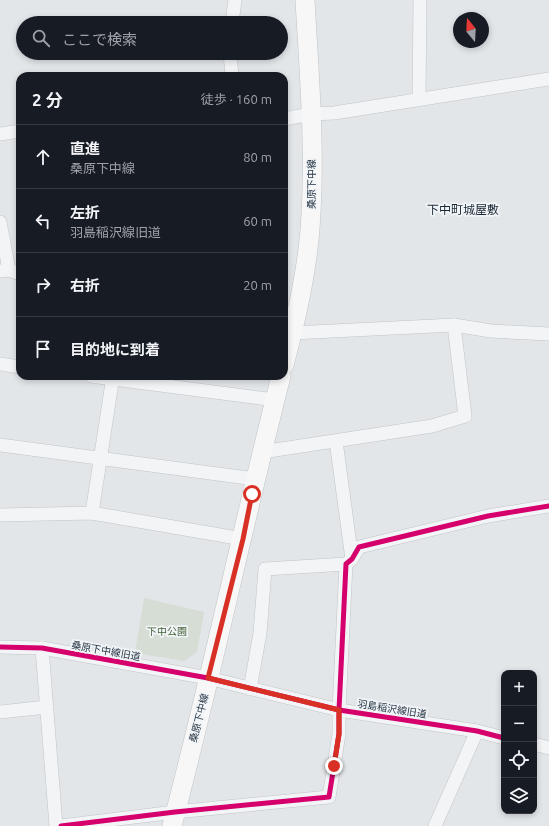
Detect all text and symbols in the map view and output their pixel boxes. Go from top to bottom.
north arrow [453,12,489,48]
search box [16,16,288,60]
icon: search [30,27,52,49]
text: ここで検索 [62,31,137,48]
text: 2 分 [32,90,63,109]
text: 徒歩 · 160 m [201,92,272,106]
text: 直進 [70,140,100,157]
icon: ahead [32,146,54,168]
text: 80 m [243,150,272,164]
street label: 桑原下中線 [306,159,317,209]
text: 桑原下中線 [70,161,135,175]
district label: 下中町城屋敷 [427,203,499,216]
text: 左折 [70,204,100,221]
icon: left [32,210,54,232]
text: 60 m [243,214,272,228]
text: 羽島稲沢線旧道 [70,225,161,239]
icon: right [32,274,54,296]
text: 右折 [70,277,100,294]
text: 20 m [243,278,272,292]
icon: arrive [32,338,54,360]
text: 目的地に到着 [70,341,160,358]
route start [243,485,261,503]
park label: 下中公園 [147,626,187,637]
street label: 桑原下中線旧道 [71,640,141,662]
map controls [501,670,537,814]
button: + [501,670,537,706]
street label: 桑原下中線 [188,692,210,744]
street label: 羽島稲沢線旧道 [357,698,427,720]
button: − [501,706,537,742]
button: locate [501,742,537,778]
route end [325,757,343,775]
button: layers [501,778,537,814]

